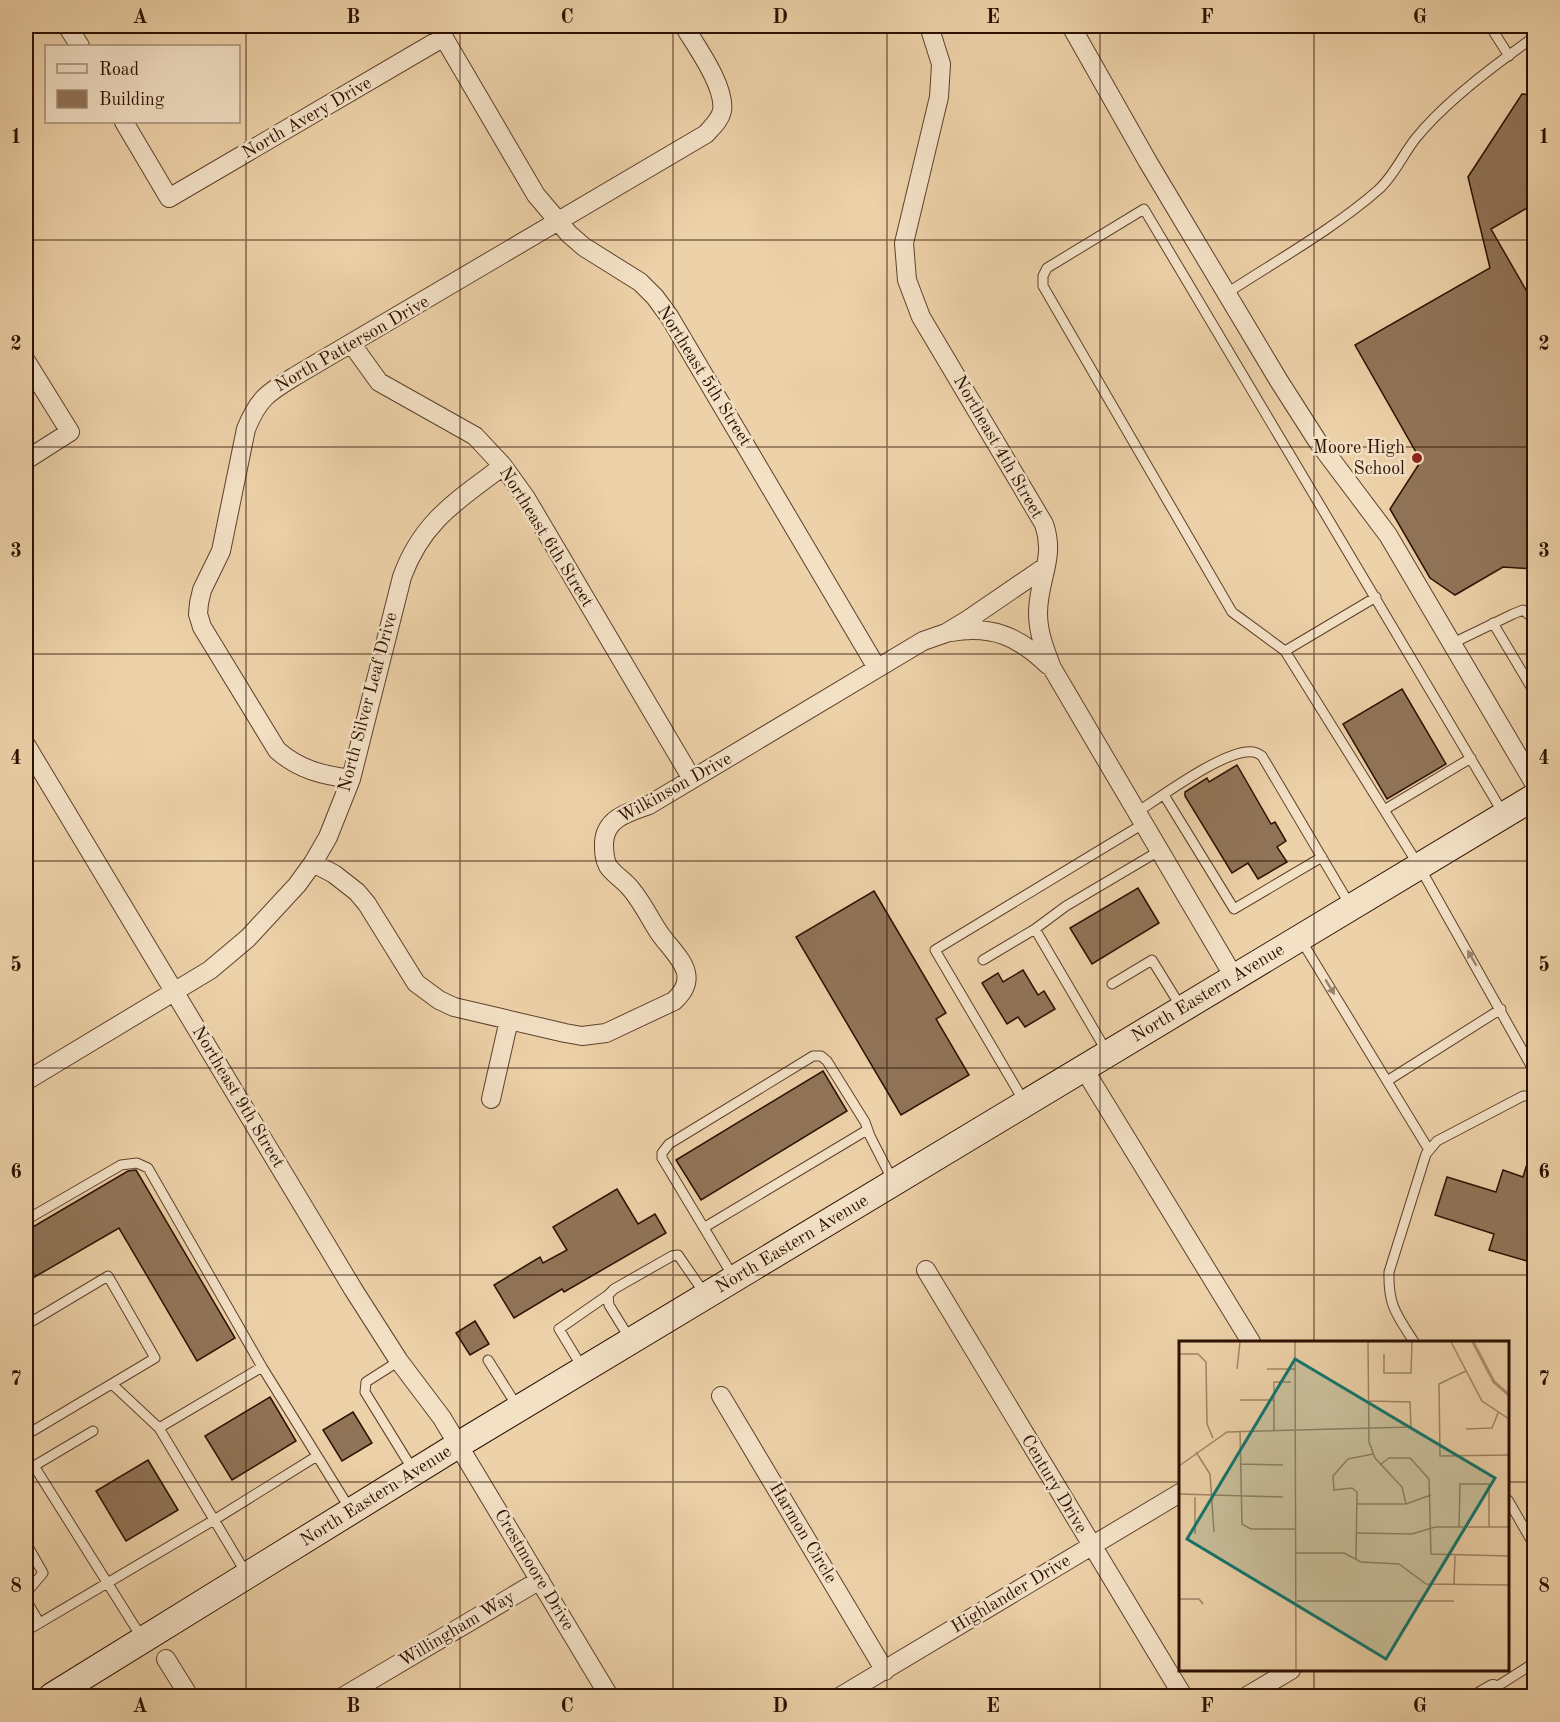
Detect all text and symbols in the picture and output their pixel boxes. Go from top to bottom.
text: A [132,8,148,28]
text: B [346,8,360,28]
text: C [560,8,574,28]
text: D [772,8,788,28]
text: E [986,8,1000,28]
text: F [1200,8,1214,28]
text: G [1413,8,1427,28]
legend [45,45,240,123]
text: Road [99,61,139,79]
street label: North Avery Drive [239,74,375,162]
text: Building [99,91,165,109]
text: 1 [10,128,22,148]
text: 1 [1538,128,1550,148]
street label: North Patterson Drive [272,293,432,395]
street label: Northeast 5th Street [653,303,755,449]
text: 2 [10,335,22,355]
text: 2 [1538,335,1550,355]
street label: Northeast 4th Street [950,372,1046,522]
place label: Moore High School [1313,439,1405,478]
marker: Moore High School [1410,451,1424,465]
street label: Northeast 6th Street [495,464,597,610]
text: 3 [10,542,22,562]
text: 3 [1538,542,1550,562]
street label: North Silver Leaf Drive [335,610,401,794]
text: 4 [10,749,22,769]
street label: Wilkinson Drive [615,749,735,827]
text: 4 [1538,749,1550,769]
street label: North Eastern Avenue [1129,940,1287,1046]
one-way arrow [1467,950,1477,967]
text: 5 [10,955,22,976]
text: 5 [1538,955,1550,976]
one-way arrow [1325,979,1336,995]
street label: Northeast 9th Street [189,1023,287,1171]
text: 6 [10,1163,22,1183]
text: 6 [1538,1163,1550,1183]
street label: North Eastern Avenue [713,1191,871,1297]
inset map [1179,1341,1509,1671]
text: 7 [10,1370,22,1390]
text: 7 [1538,1370,1550,1390]
street label: Century Drive [1018,1432,1090,1536]
street label: North Eastern Avenue [297,1442,455,1550]
street label: Harmon Circle [766,1480,840,1586]
street label: Crestmoore Drive [491,1506,577,1634]
street label: Highlander Drive [948,1551,1074,1637]
text: 8 [10,1577,22,1597]
text: 8 [1538,1577,1550,1597]
street label: Willingham Way [396,1587,518,1671]
text: A [132,1697,148,1717]
text: B [346,1697,360,1717]
text: C [560,1697,574,1717]
text: D [772,1697,788,1717]
text: E [986,1697,1000,1717]
text: F [1200,1697,1214,1717]
text: G [1413,1697,1427,1717]

